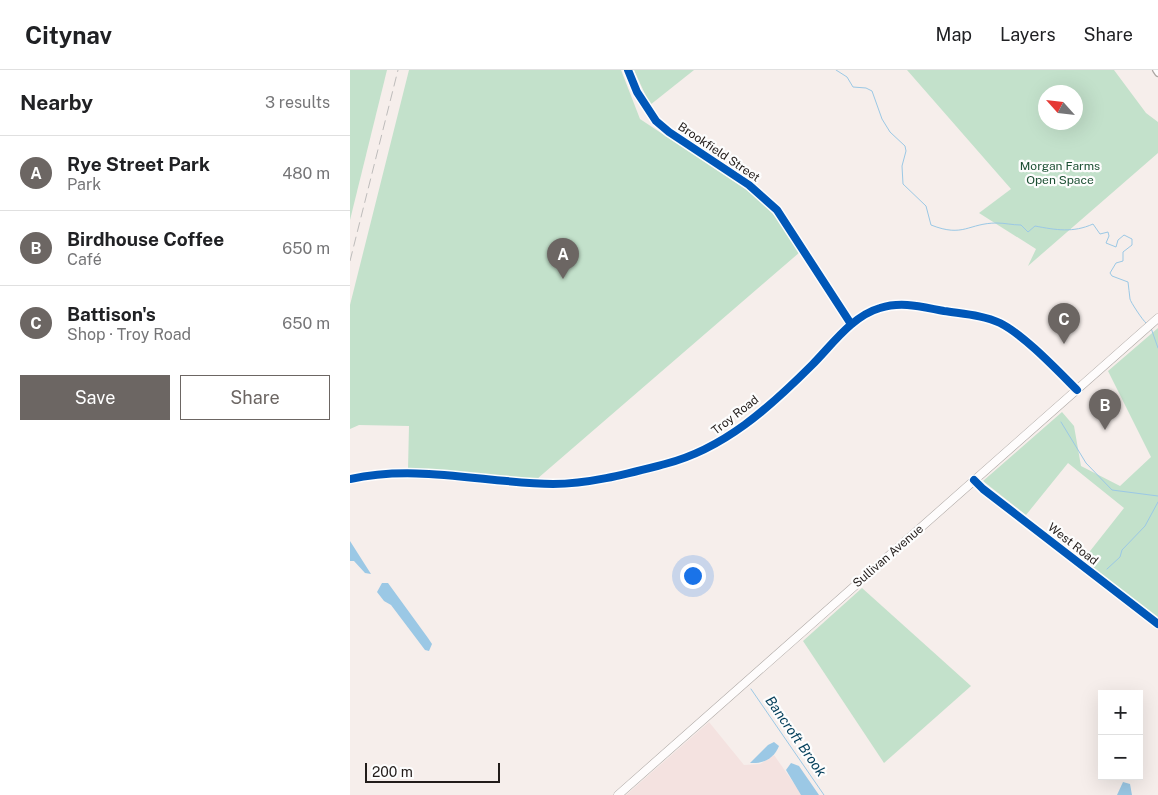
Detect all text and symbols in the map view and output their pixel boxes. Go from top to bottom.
text: Citynav [25,21,112,49]
text: Map [936,24,972,45]
text: Layers [1000,24,1056,45]
text: Share [1084,24,1133,45]
north arrow [1038,85,1083,130]
text: Nearby [20,90,93,115]
text: 3 results [265,93,330,112]
street label: Brookfield Street [675,119,763,185]
text: Rye Street Park [67,153,210,175]
park label: Morgan Farms Open Space [1020,159,1100,187]
text: A [30,164,42,183]
text: 480 m [282,164,330,183]
text: Park [67,175,101,194]
text: Birdhouse Coffee [67,228,224,250]
pin: A [547,238,579,279]
text: B [31,239,41,258]
text: 650 m [282,239,330,258]
text: Café [67,250,102,269]
text: Battison's [67,303,156,325]
pin: C [1048,303,1080,344]
text: C [30,314,42,333]
text: 650 m [282,314,330,333]
text: Shop · Troy Road [67,325,191,344]
button: Save [20,375,170,420]
button: Share [180,375,330,420]
pin: B [1089,389,1121,430]
street label: Troy Road [709,392,761,438]
street label: West Road [1045,520,1101,568]
street label: Sullivan Avenue [850,521,926,590]
your location [680,563,706,589]
map controls [1098,690,1143,780]
button: + [1098,690,1143,735]
water label: Bancroft Brook [762,693,830,780]
button: − [1098,735,1143,780]
scale bar [365,760,500,783]
text: 200 m [372,764,413,780]

